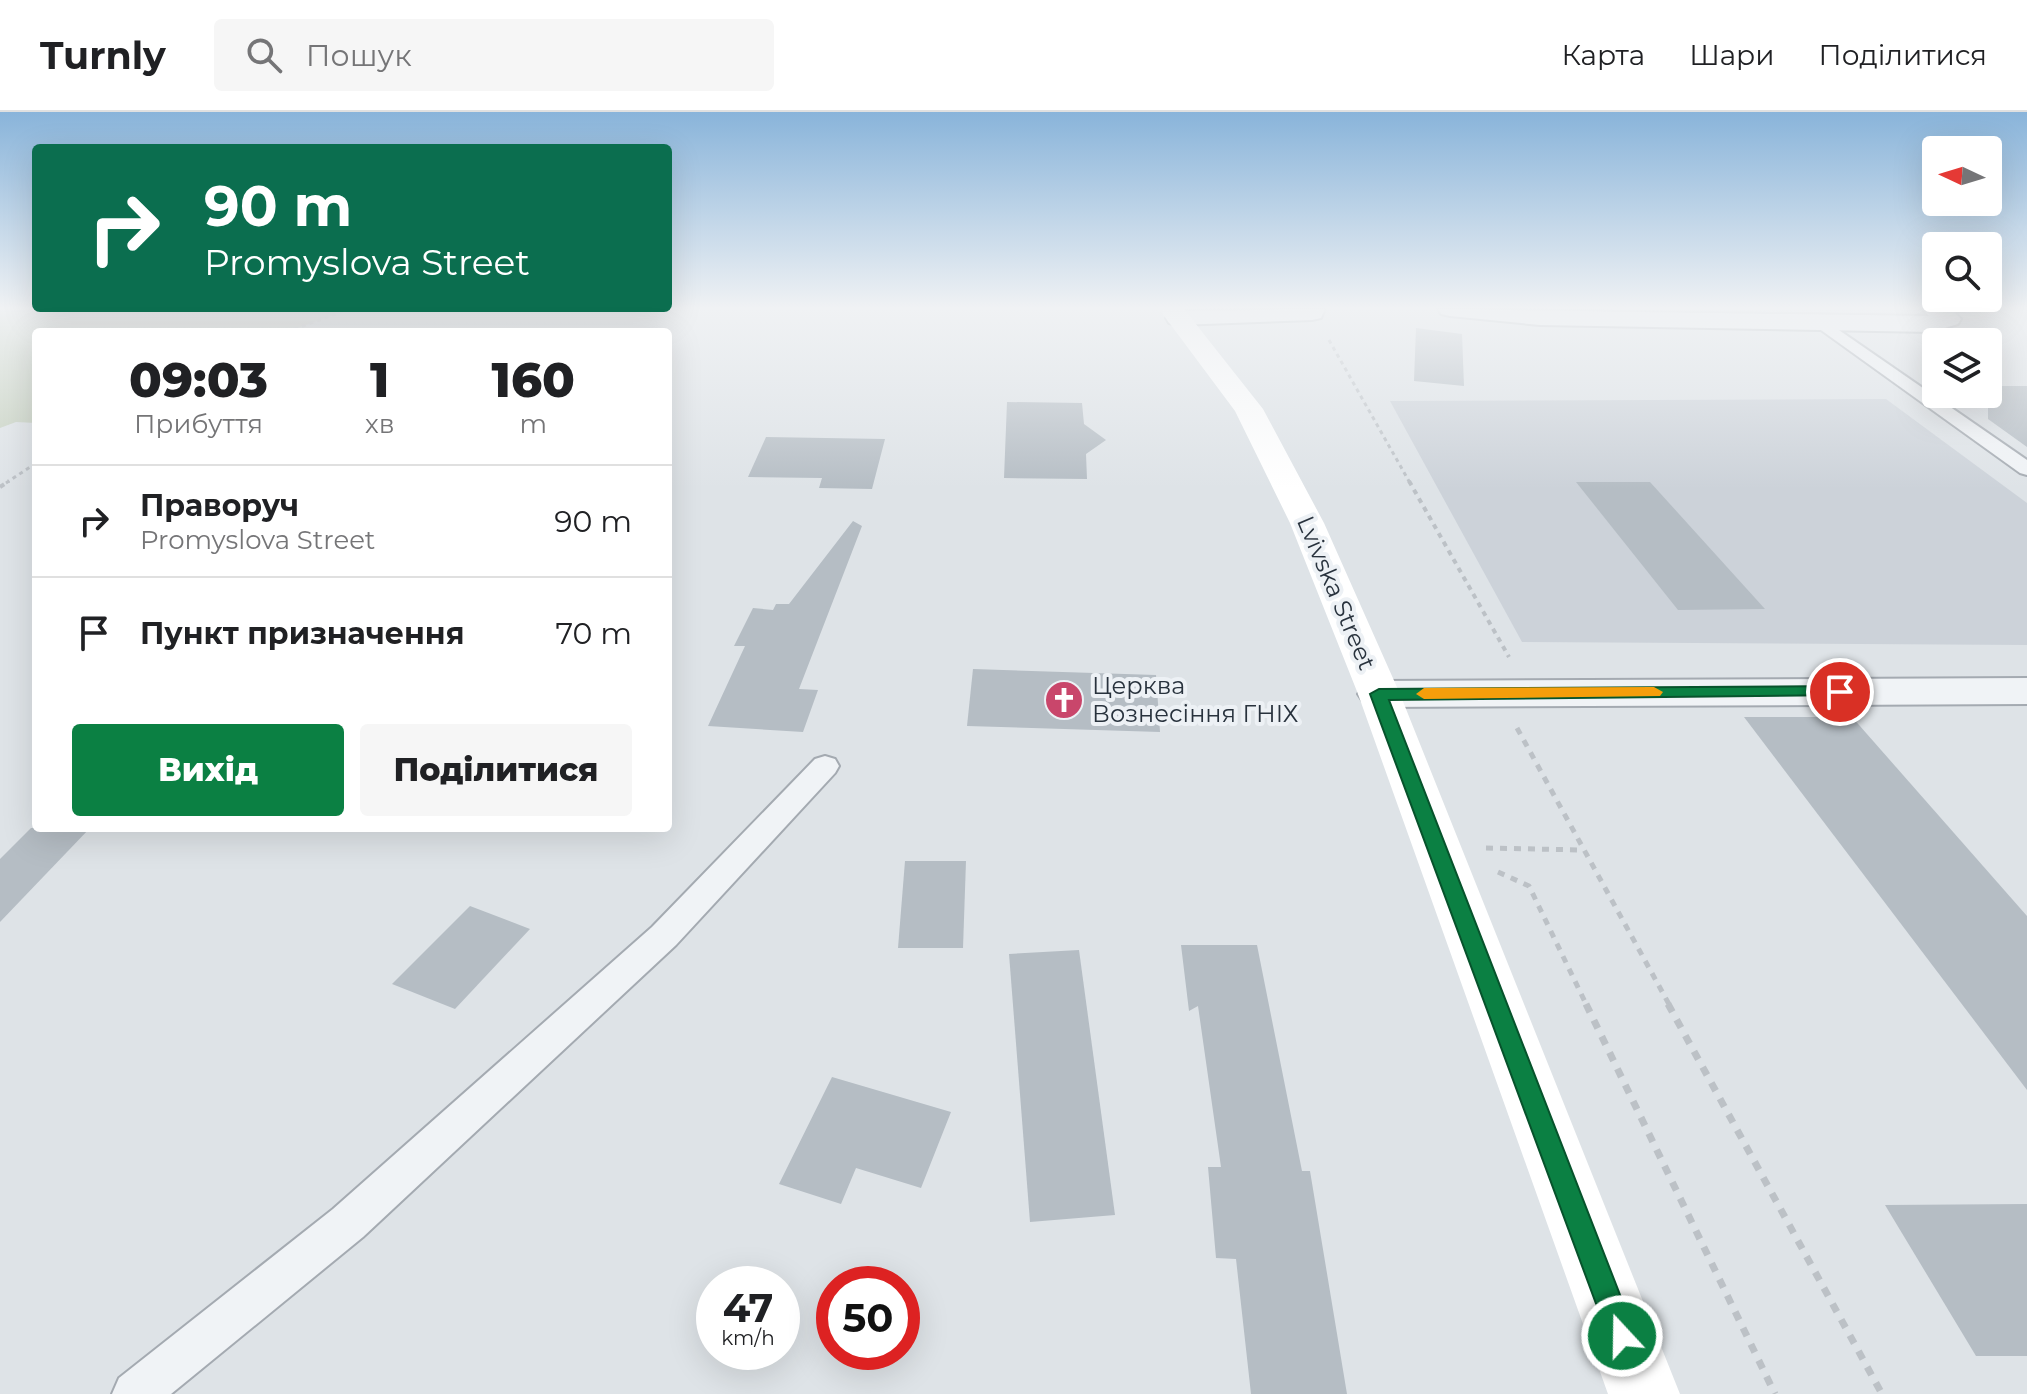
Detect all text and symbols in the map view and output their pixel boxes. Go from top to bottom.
search box [214,19,774,91]
text: Turnly [40,32,166,79]
icon: search [242,33,286,77]
text: Пошук [306,37,412,74]
text: Карта [1561,38,1645,72]
text: Шари [1689,38,1775,72]
text: Поділитися [1819,38,1987,72]
north arrow [1922,136,2002,216]
map controls [1922,136,2002,408]
text: 90 m [204,172,352,240]
icon: right [72,176,176,280]
button: search [1922,232,2002,312]
text: Promyslova Street [204,240,530,284]
button: layers [1922,328,2002,408]
text: 09:03 [129,351,268,409]
text: 1 [370,351,389,409]
text: 160 [492,351,575,409]
text: Прибуття [134,408,263,440]
text: хв [365,408,394,440]
text: m [519,408,547,440]
text: Праворуч [140,487,299,524]
icon: right [72,499,116,543]
text: 90 m [554,503,632,540]
street label: Lvivska Street [1291,511,1382,674]
text: Promyslova Street [140,524,375,556]
icon: arrive [72,611,116,655]
text: Пункт призначення [140,615,465,652]
text: 70 m [555,615,632,652]
pin [1806,658,1874,726]
icon: arrive [1818,670,1862,714]
place label: Церква Вознесіння ГНІХ [1092,671,1299,728]
church icon: Церква Вознесіння ГНІХ [1043,679,1085,721]
button: Вихід [72,724,344,816]
button: Поділитися [360,724,632,816]
speed limit sign: 50 [816,1266,920,1370]
text: 47 [723,1283,773,1332]
position arrow [1580,1294,1664,1378]
text: km/h [721,1326,775,1350]

